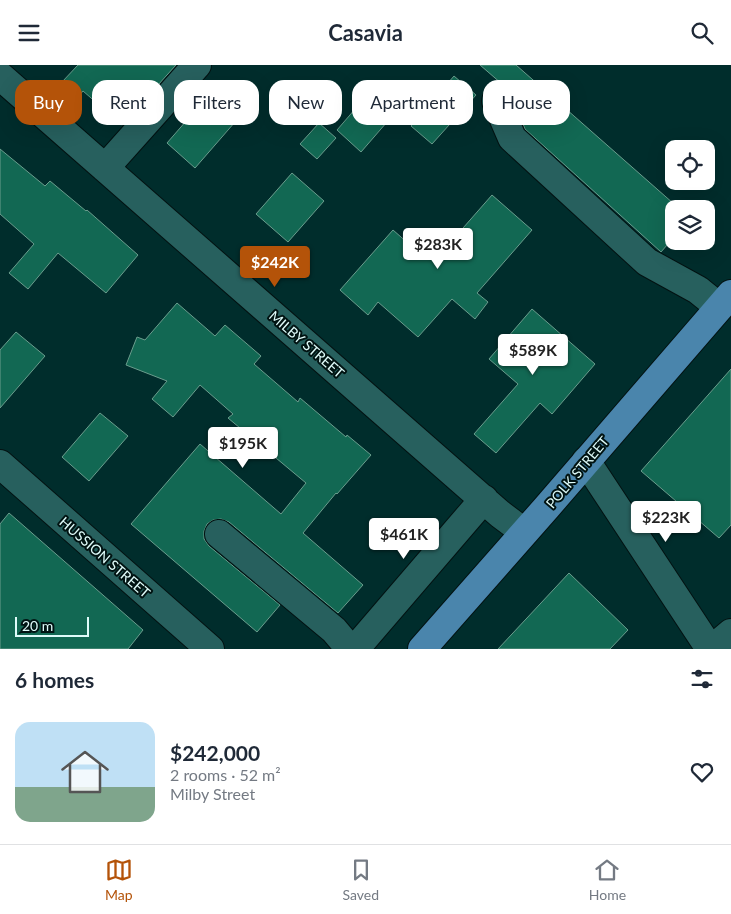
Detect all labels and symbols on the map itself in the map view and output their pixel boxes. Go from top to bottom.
pin: $283K [403,227,473,270]
pin: $242K [240,245,310,288]
street label: MILBY STREET [266,307,348,382]
pin: $589K [498,333,568,376]
pin: $195K [208,427,278,469]
street label: POLK STREET [542,432,612,511]
pin: $223K [631,501,701,543]
street label: HUSSION STREET [56,513,154,601]
pin: $461K [369,517,439,560]
scale bar [15,614,89,637]

